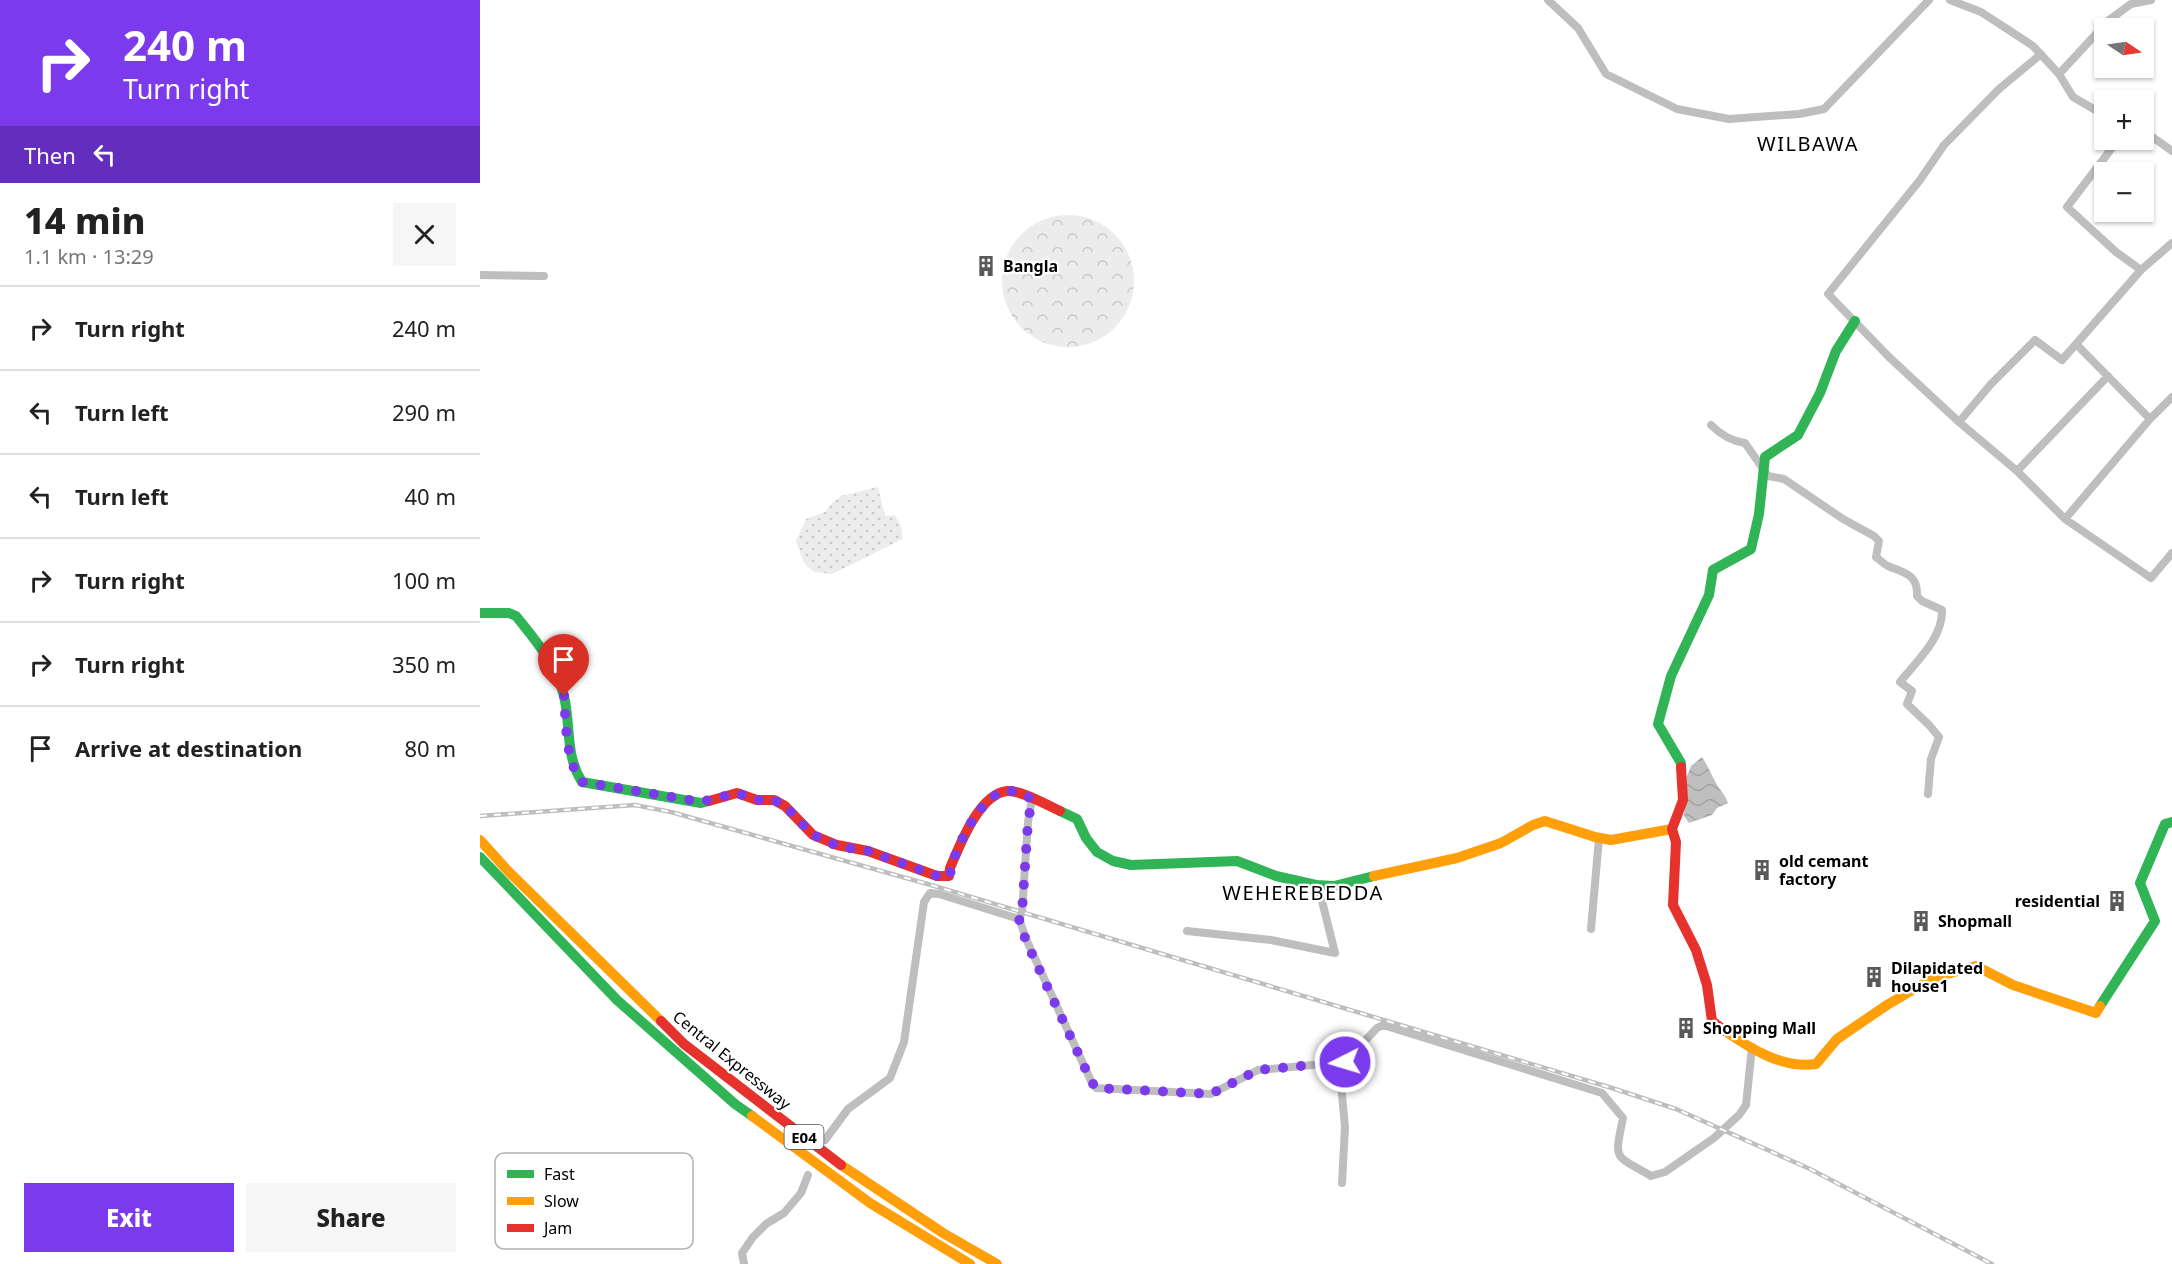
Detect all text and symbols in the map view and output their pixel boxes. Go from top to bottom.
text: 240 m [123,16,247,73]
north arrow [2094,18,2154,78]
map controls [2094,18,2154,222]
icon: right [24,24,102,102]
text: Turn right [123,70,249,107]
button: + [2094,90,2154,150]
district label: WILBAWA [1757,130,1859,157]
icon: left [88,138,121,171]
text: Then [24,140,76,170]
button: − [2094,162,2154,222]
text: 14 min [24,196,145,245]
button: close [393,203,456,266]
text: 1.1 km · 13:29 [24,243,154,270]
building icon: Bangla [974,254,998,278]
place label: Bangla [1003,255,1058,277]
icon: right [24,312,57,345]
text: Turn right [75,313,185,343]
text: 240 m [392,313,456,343]
icon: left [24,396,57,429]
text: Turn left [75,397,169,427]
text: 290 m [392,397,456,427]
icon: left [24,480,57,513]
text: Turn left [75,481,169,511]
text: 40 m [405,481,456,511]
icon: right [24,564,57,597]
text: Turn right [75,565,185,595]
text: 100 m [392,565,456,595]
pin [538,634,589,696]
icon: arrive [547,643,580,676]
icon: right [24,648,57,681]
text: Turn right [75,649,185,679]
text: 350 m [392,649,456,679]
icon: arrive [24,732,57,765]
text: Arrive at destination [75,733,302,763]
text: 80 m [405,733,456,763]
place label: old cemant factory [1779,850,1868,890]
building icon: old cemant factory [1750,858,1774,882]
district label: WEHEREBEDDA [1222,879,1384,906]
building icon: residential [2105,889,2129,913]
place label: residential [2015,890,2100,912]
building icon: Shopmall [1909,909,1933,933]
place label: Shopmall [1938,910,2012,932]
place label: Dilapidated house1 [1891,957,1983,997]
building icon: Dilapidated house1 [1862,965,1886,989]
street label: Central Expressway [668,1006,796,1115]
building icon: Shopping Mall [1674,1016,1698,1040]
place label: Shopping Mall [1703,1017,1816,1039]
position arrow [1313,1030,1377,1094]
road number: E04 [784,1125,824,1149]
legend [495,1153,693,1249]
text: Fast [544,1163,575,1185]
button: Exit [24,1183,234,1252]
button: Share [246,1183,456,1252]
text: Slow [544,1190,579,1212]
text: Jam [542,1217,572,1239]

